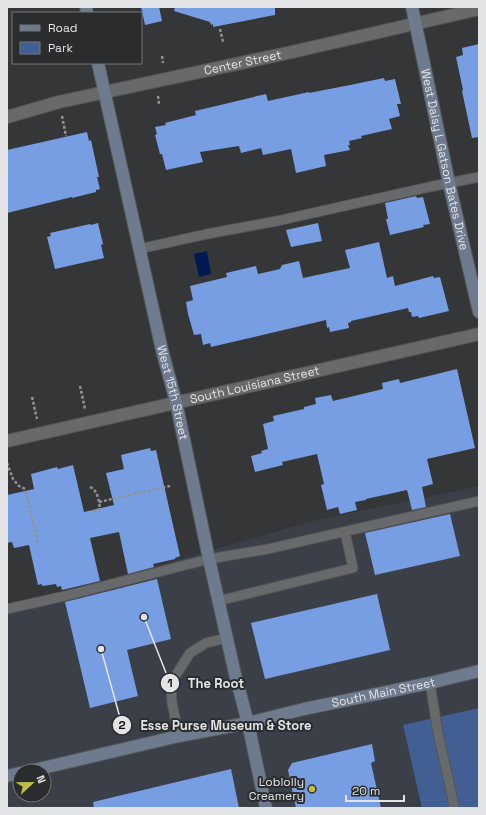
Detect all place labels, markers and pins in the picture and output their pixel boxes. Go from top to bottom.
callout: The Root [160,671,252,696]
callout: Esse Purse Museum & Store [112,713,320,738]
place label: Loblolly Creamery [249,774,304,804]
marker: Loblolly Creamery [307,784,317,794]

